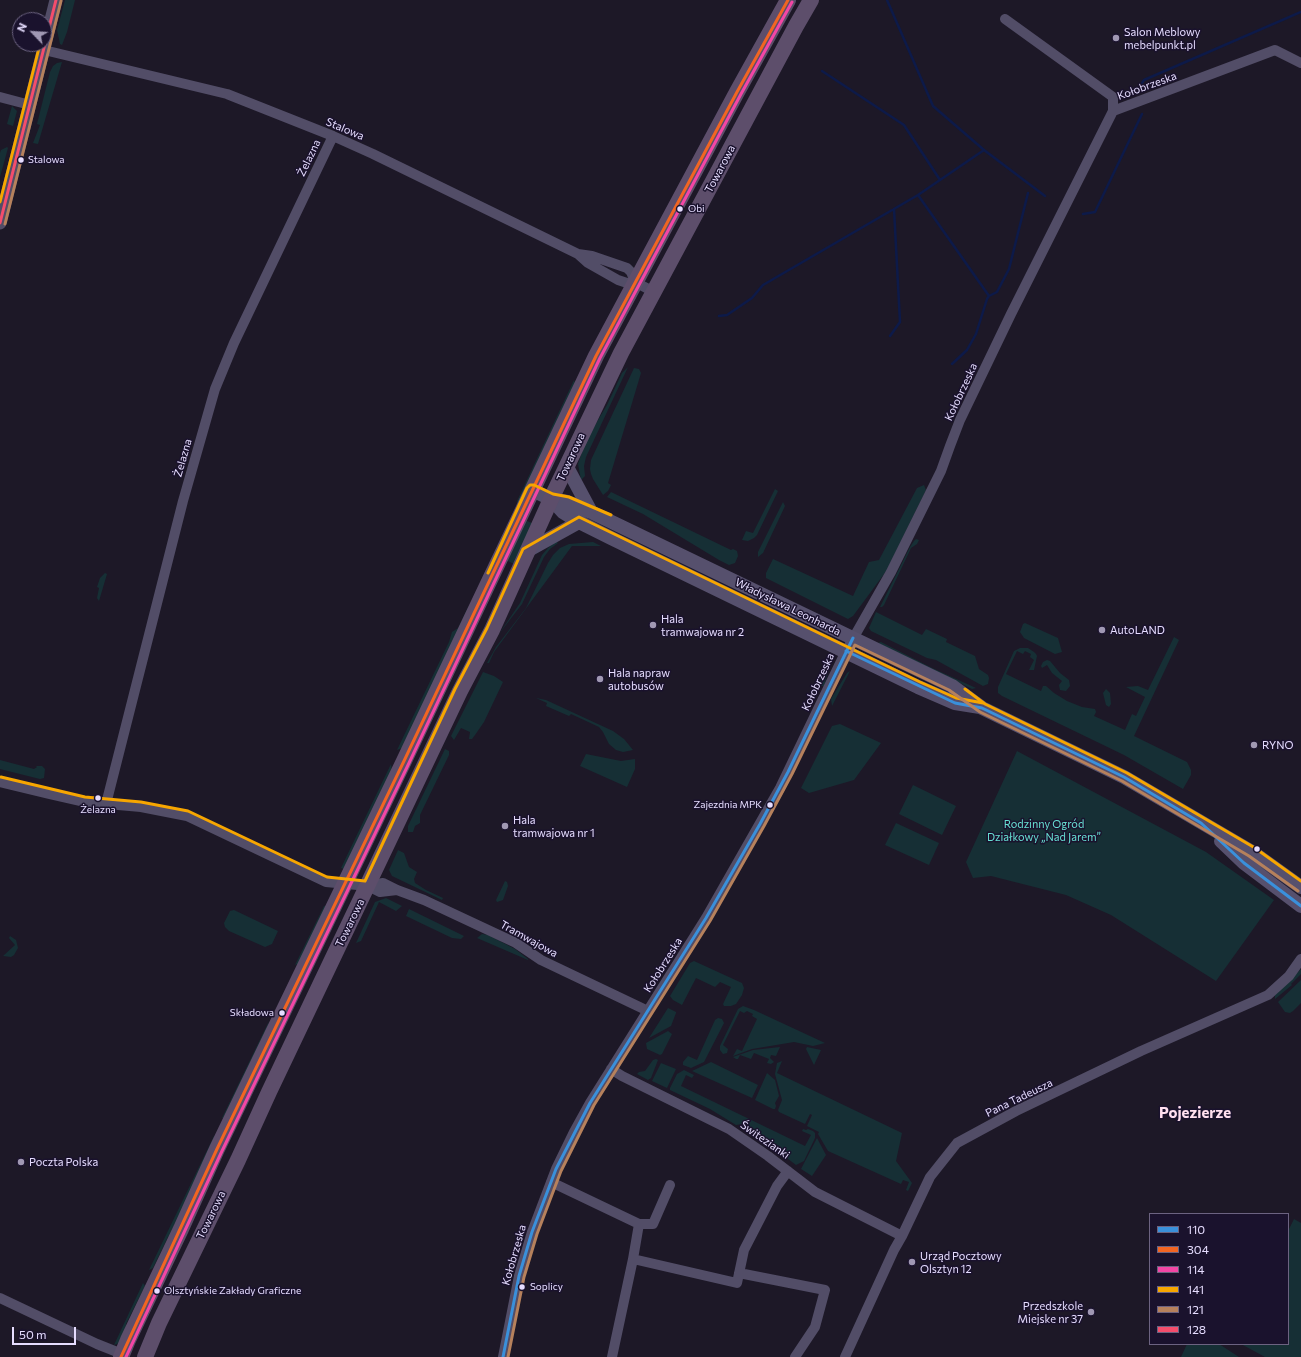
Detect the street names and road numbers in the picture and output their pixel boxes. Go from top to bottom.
street label: Kołobrzeska [1115,69,1179,103]
street label: Stalowa [324,115,366,143]
street label: Żelazna [294,137,324,179]
street label: Towarowa [702,143,738,195]
street label: Kołobrzeska [942,361,980,423]
street label: Towarowa [554,431,588,483]
street label: Żelazna [171,437,195,479]
street label: Władysława Leonharda [733,576,843,638]
street label: Kołobrzeska [799,651,837,713]
street label: Towarowa [333,897,367,949]
street label: Tramwajowa [498,918,560,960]
street label: Kołobrzeska [641,935,685,995]
street label: Pana Tadeusza [983,1076,1055,1120]
street label: Świtezianki [738,1118,792,1162]
street label: Towarowa [194,1189,228,1241]
street label: Kołobrzeska [499,1223,529,1287]

